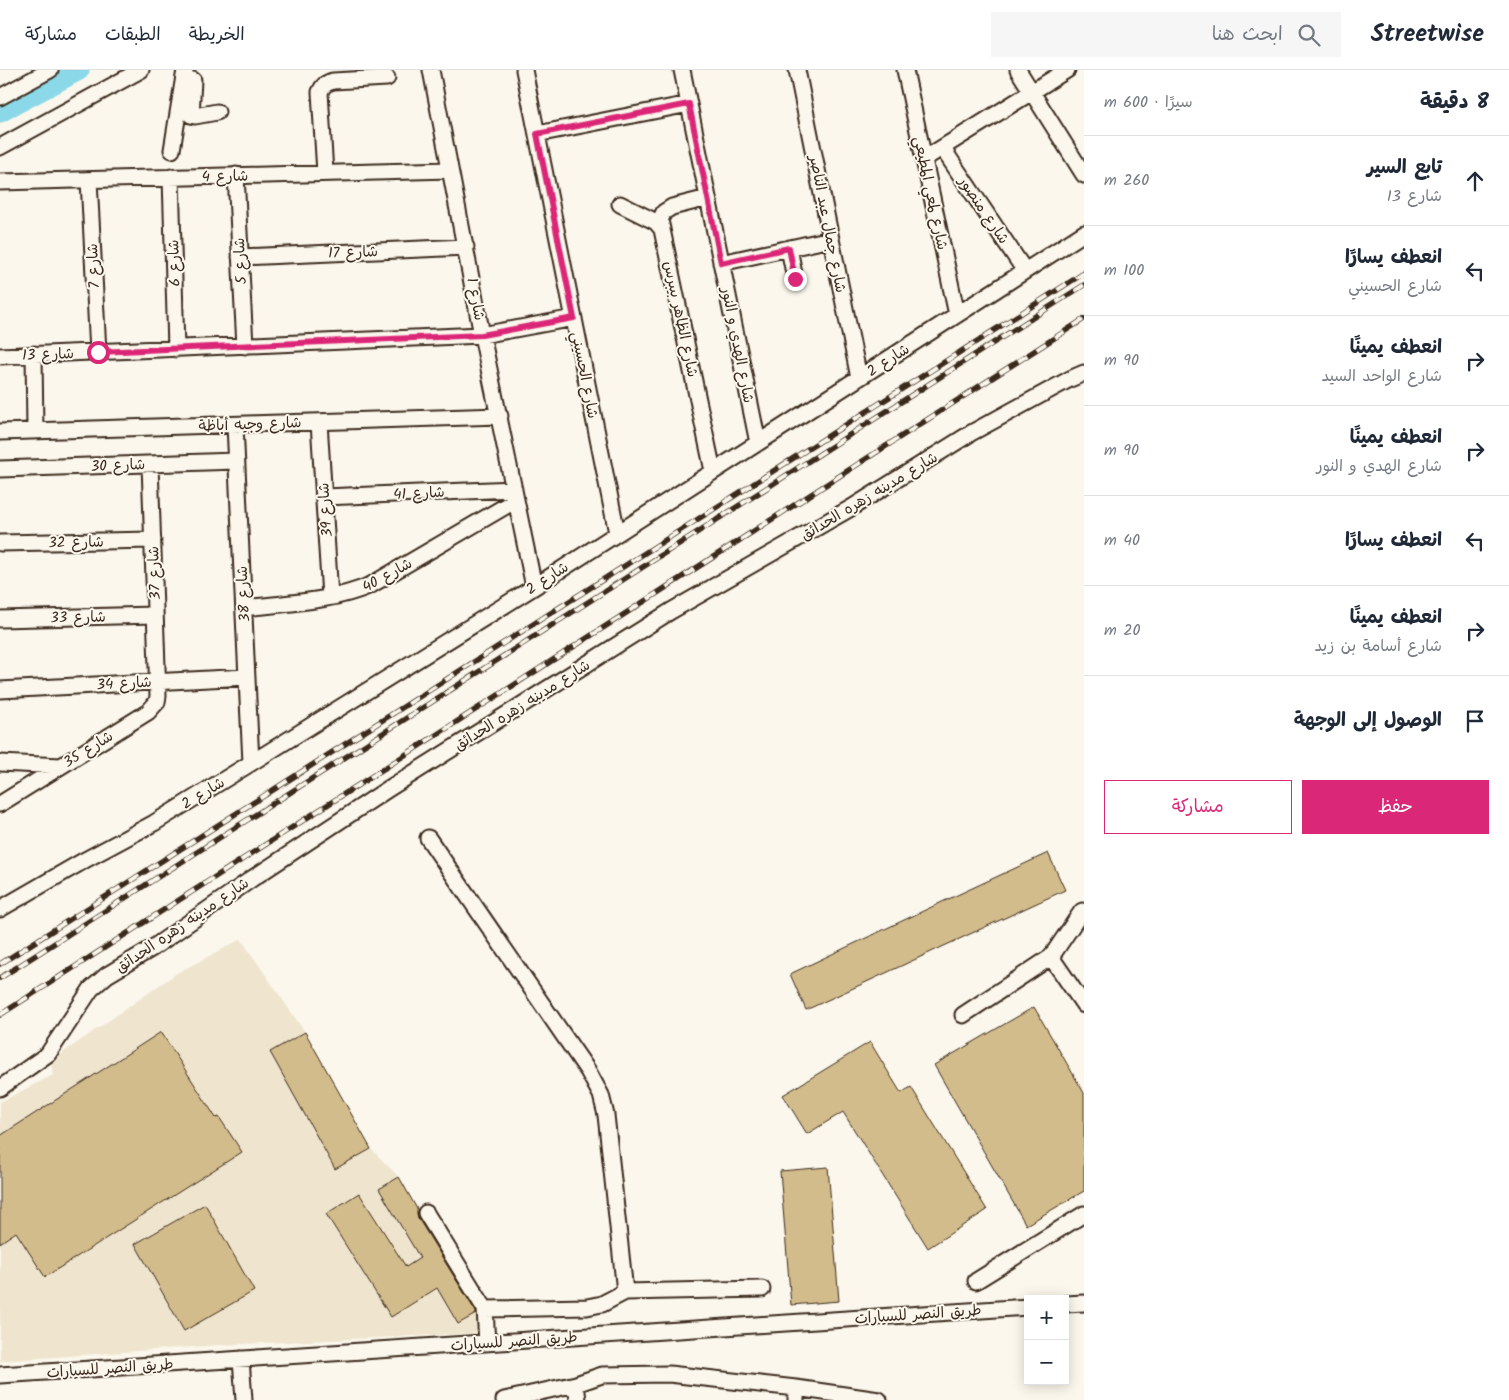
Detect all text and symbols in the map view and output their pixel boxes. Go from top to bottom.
search box [991,12,1341,57]
text: Streetwise [1371,15,1484,54]
text: ابحث هنا [1212,20,1283,50]
text: مشاركة [25,21,77,50]
text: الطبقات [105,21,161,50]
text: الخريطة [189,21,245,50]
icon: search [1295,21,1323,49]
text: 8 دقيقة [1420,86,1489,119]
text: سيرًا · 600 m [1104,90,1193,115]
street label: شارع لمعي المطيعي [906,134,954,252]
street label: شارع جمال عبد الناصر [802,152,852,295]
text: تابع السير [1367,153,1442,183]
street label: شارع 4 [201,165,249,189]
icon: ahead [1461,167,1489,195]
text: 260 m [1104,168,1149,193]
street label: شارع منصور [951,171,1015,249]
text: شارع 13 [1387,184,1442,209]
street label: شارع 5 [228,237,254,285]
street label: شارع 6 [162,239,188,287]
street label: شارع 17 [328,240,379,266]
street label: شارع 7 [81,243,107,289]
text: انعطف يسارًا [1345,243,1442,273]
icon: left [1461,257,1489,285]
text: 100 m [1104,258,1144,283]
street label: شارع الظاهر بيبرس [656,259,704,379]
route end [784,268,807,291]
text: شارع الحسيني [1348,274,1442,299]
street label: شارع 1 [459,276,491,323]
street label: شارع الهدي و النور [714,284,760,405]
street label: شارع الحسيني [564,330,604,421]
text: انعطف يمينًا [1350,333,1442,363]
street label: شارع 2 [862,338,915,384]
route start [87,341,110,364]
street label: شارع 13 [22,342,74,368]
icon: right [1461,347,1489,375]
text: 90 m [1104,348,1139,373]
text: شارع الواحد السيد [1321,364,1442,389]
street label: شارع وجيه أباظة [198,411,302,439]
text: انعطف يمينًا [1350,423,1442,453]
icon: right [1461,437,1489,465]
text: 90 m [1104,438,1139,463]
street label: شارع مدينه زهره الحدائق [796,446,943,548]
street label: شارع 30 [90,453,146,479]
text: شارع الهدي و النور [1317,454,1442,479]
street label: شارع 41 [393,481,445,507]
street label: شارع 39 [312,482,340,538]
text: انعطف يسارًا [1345,526,1442,556]
icon: left [1461,527,1489,555]
text: 40 m [1104,528,1140,553]
street label: شارع 32 [48,531,104,555]
street label: شارع 37 [142,546,168,600]
street label: شارع 40 [358,552,417,600]
street label: شارع 2 [521,556,574,602]
street label: شارع 38 [231,565,257,623]
text: انعطف يمينًا [1350,603,1442,633]
street label: شارع 33 [50,606,106,630]
icon: right [1461,617,1489,645]
text: 20 m [1104,618,1140,643]
text: شارع أسامة بن زيد [1314,634,1442,659]
street label: شارع مدينه زهره الحدائق [450,654,595,758]
street label: شارع 34 [96,671,152,697]
text: الوصول إلى الوجهة [1294,706,1442,736]
icon: arrive [1461,707,1489,735]
street label: شارع 35 [59,725,118,775]
street label: شارع 2 [177,771,230,816]
button: مشاركة [1104,780,1292,834]
button: حفظ [1302,780,1489,834]
street label: شارع مدينه زهره الحدائق [111,872,254,980]
map controls [1024,1295,1069,1385]
button: + [1024,1295,1069,1340]
street label: طريق النصر للسيارات [854,1299,982,1331]
street label: طريق النصر للسيارات [450,1326,578,1358]
button: − [1024,1340,1069,1385]
street label: طريق النصر للسيارات [46,1353,174,1385]

